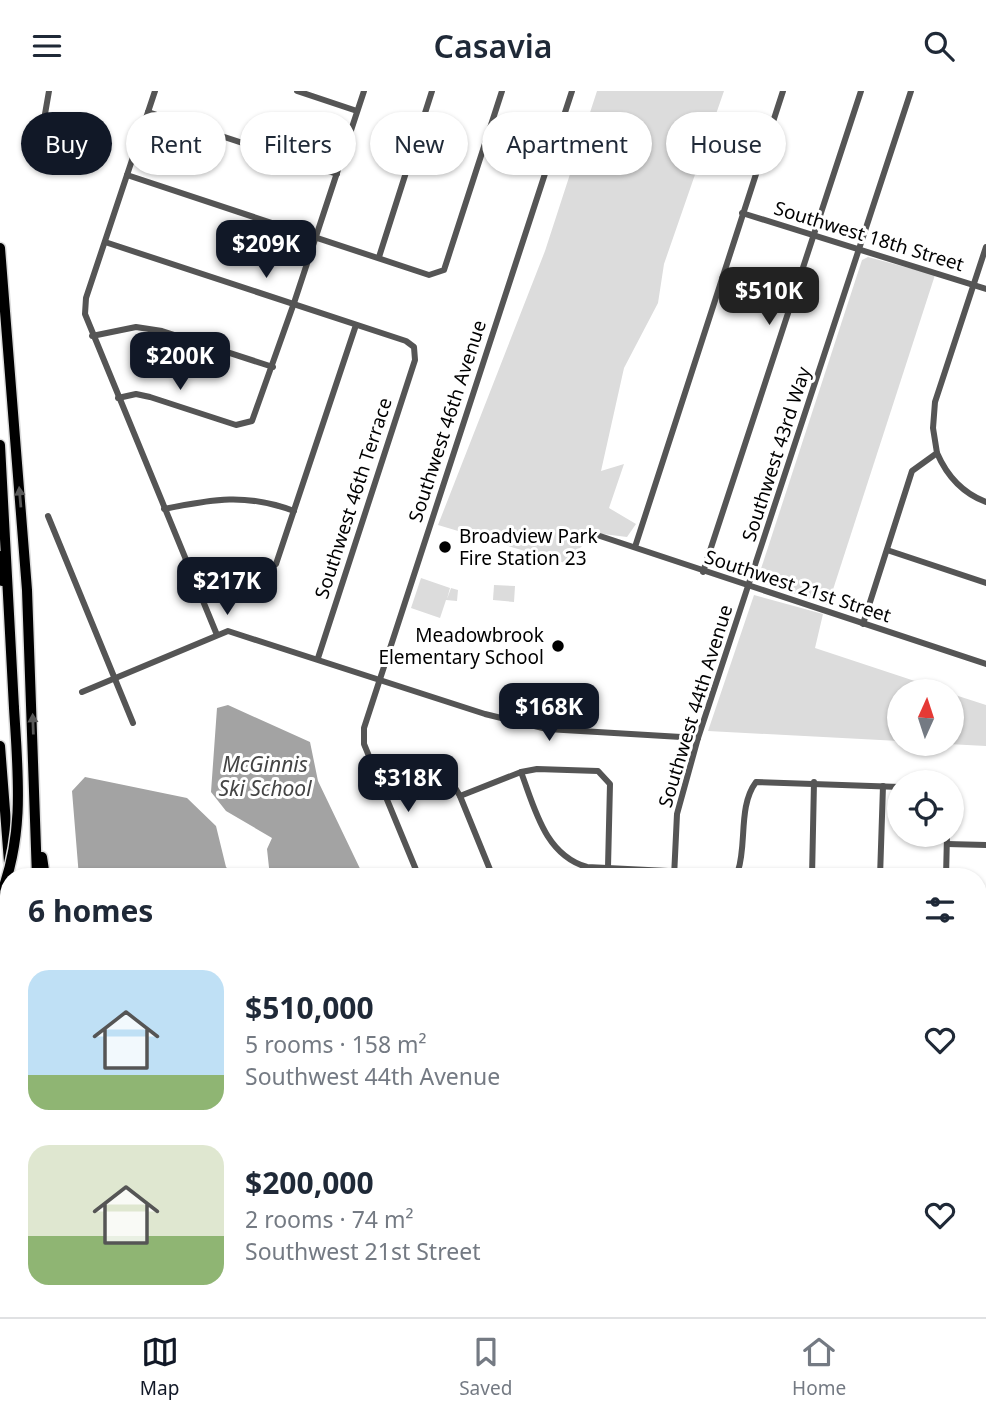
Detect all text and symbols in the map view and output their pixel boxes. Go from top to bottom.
text: Casavia [434,24,552,67]
icon: menu [28,27,66,65]
icon: search [920,27,958,65]
chip: Buy [21,112,112,175]
chip: Rent [126,112,226,175]
chip: Filters [240,112,356,175]
chip: New [370,112,468,175]
chip: Apartment [482,112,652,175]
chip: House [666,112,786,175]
street label: Southwest 18th Street [771,195,967,277]
pin: $209K [217,221,315,280]
text: $209K [232,227,300,259]
pin: $510K [720,267,818,327]
text: $510K [735,274,803,306]
street label: Southwest 46th Avenue [402,317,492,525]
pin: $200K [131,333,229,392]
text: $200K [146,339,214,371]
street label: Southwest 43rd Way [735,363,817,545]
street label: Southwest 46th Terrace [308,394,398,602]
one-way arrow [14,485,25,507]
place label: Broadview Park Fire Station 23 [459,523,598,571]
marker: Broadview Park Fire Station 23 [437,539,453,555]
street label: Southwest 21st Street [701,544,895,628]
pin: $217K [178,557,276,617]
text: $217K [193,564,261,596]
street label: Southwest 44th Avenue [652,601,738,811]
place label: Meadowbrook Elementary School [378,622,544,670]
marker: Meadowbrook Elementary School [550,638,566,654]
north arrow [887,679,964,756]
map controls [887,679,964,847]
pin: $168K [500,683,598,743]
text: $168K [515,690,583,722]
one-way arrow [28,712,39,734]
water label: McGinnis Ski School [218,750,312,802]
pin: $318K [359,755,457,814]
text: $318K [374,761,442,793]
button: locate [887,770,964,847]
text: 6 homes [28,890,153,931]
icon: filters [921,891,959,929]
text: $510,000 [245,987,374,1028]
icon: home [84,998,168,1082]
icon: heart [921,1021,959,1059]
text: 5 rooms · 158 m² [245,1028,427,1060]
text: Southwest 44th Avenue [245,1060,500,1092]
text: $200,000 [245,1162,374,1203]
icon: home [84,1173,168,1257]
icon: heart [921,1196,959,1234]
text: 2 rooms · 74 m² [245,1203,414,1235]
text: Southwest 21st Street [245,1235,480,1267]
tab: Map [140,1333,179,1401]
tab: Saved [459,1333,512,1401]
tab: Home [792,1333,846,1401]

